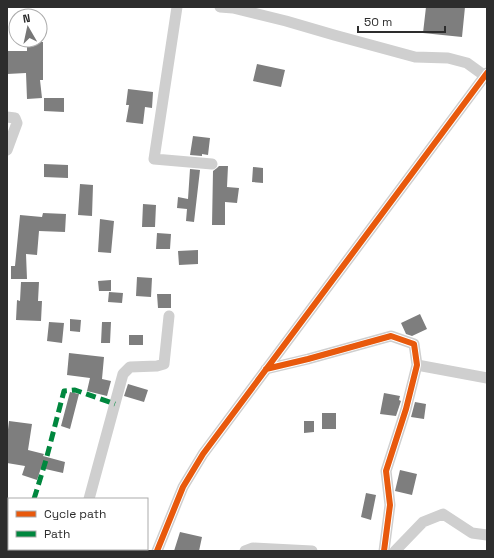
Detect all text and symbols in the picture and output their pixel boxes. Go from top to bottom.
north arrow [8,8,48,48]
scale bar [358,8,445,34]
text: N [22,11,31,26]
text: 50 m [364,14,392,30]
legend [8,498,148,550]
text: Cycle path [44,506,106,522]
text: Path [44,526,70,542]

